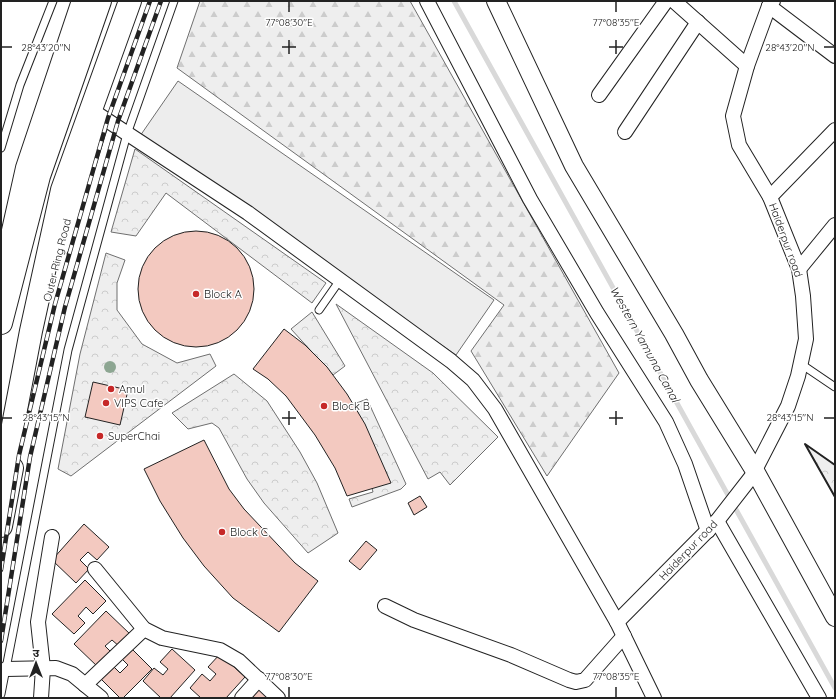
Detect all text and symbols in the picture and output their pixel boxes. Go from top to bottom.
text: 77°08'30"E [265,16,313,29]
text: 77°08'35"E [592,16,640,29]
text: 28°43'20"N [21,41,71,54]
text: 28°43'20"N [765,41,815,54]
street label: Haiderpur road [766,201,806,279]
street label: Outer Ring Road [40,217,74,303]
water label: Western Yamuna Canal [607,283,684,406]
place label: Block A [204,287,242,301]
marker: Block A [191,289,201,299]
place label: Amul [119,382,145,396]
marker: Amul [106,384,116,394]
place label: VIPS Cafe [114,396,163,410]
marker: VIPS Cafe [101,398,111,408]
place label: Block B [332,399,370,413]
marker: Block B [319,401,329,411]
text: 28°43'15"N [23,411,69,424]
text: 28°43'15"N [767,411,813,424]
place label: SuperChai [108,429,160,443]
marker: SuperChai [95,431,105,441]
street label: Haiderpur road [656,517,720,583]
place label: Block C [230,525,268,539]
marker: Block C [217,527,227,537]
north arrow [16,643,56,683]
text: उ [33,646,40,660]
text: 77°08'30"E [265,670,313,683]
text: 77°08'35"E [592,670,640,683]

